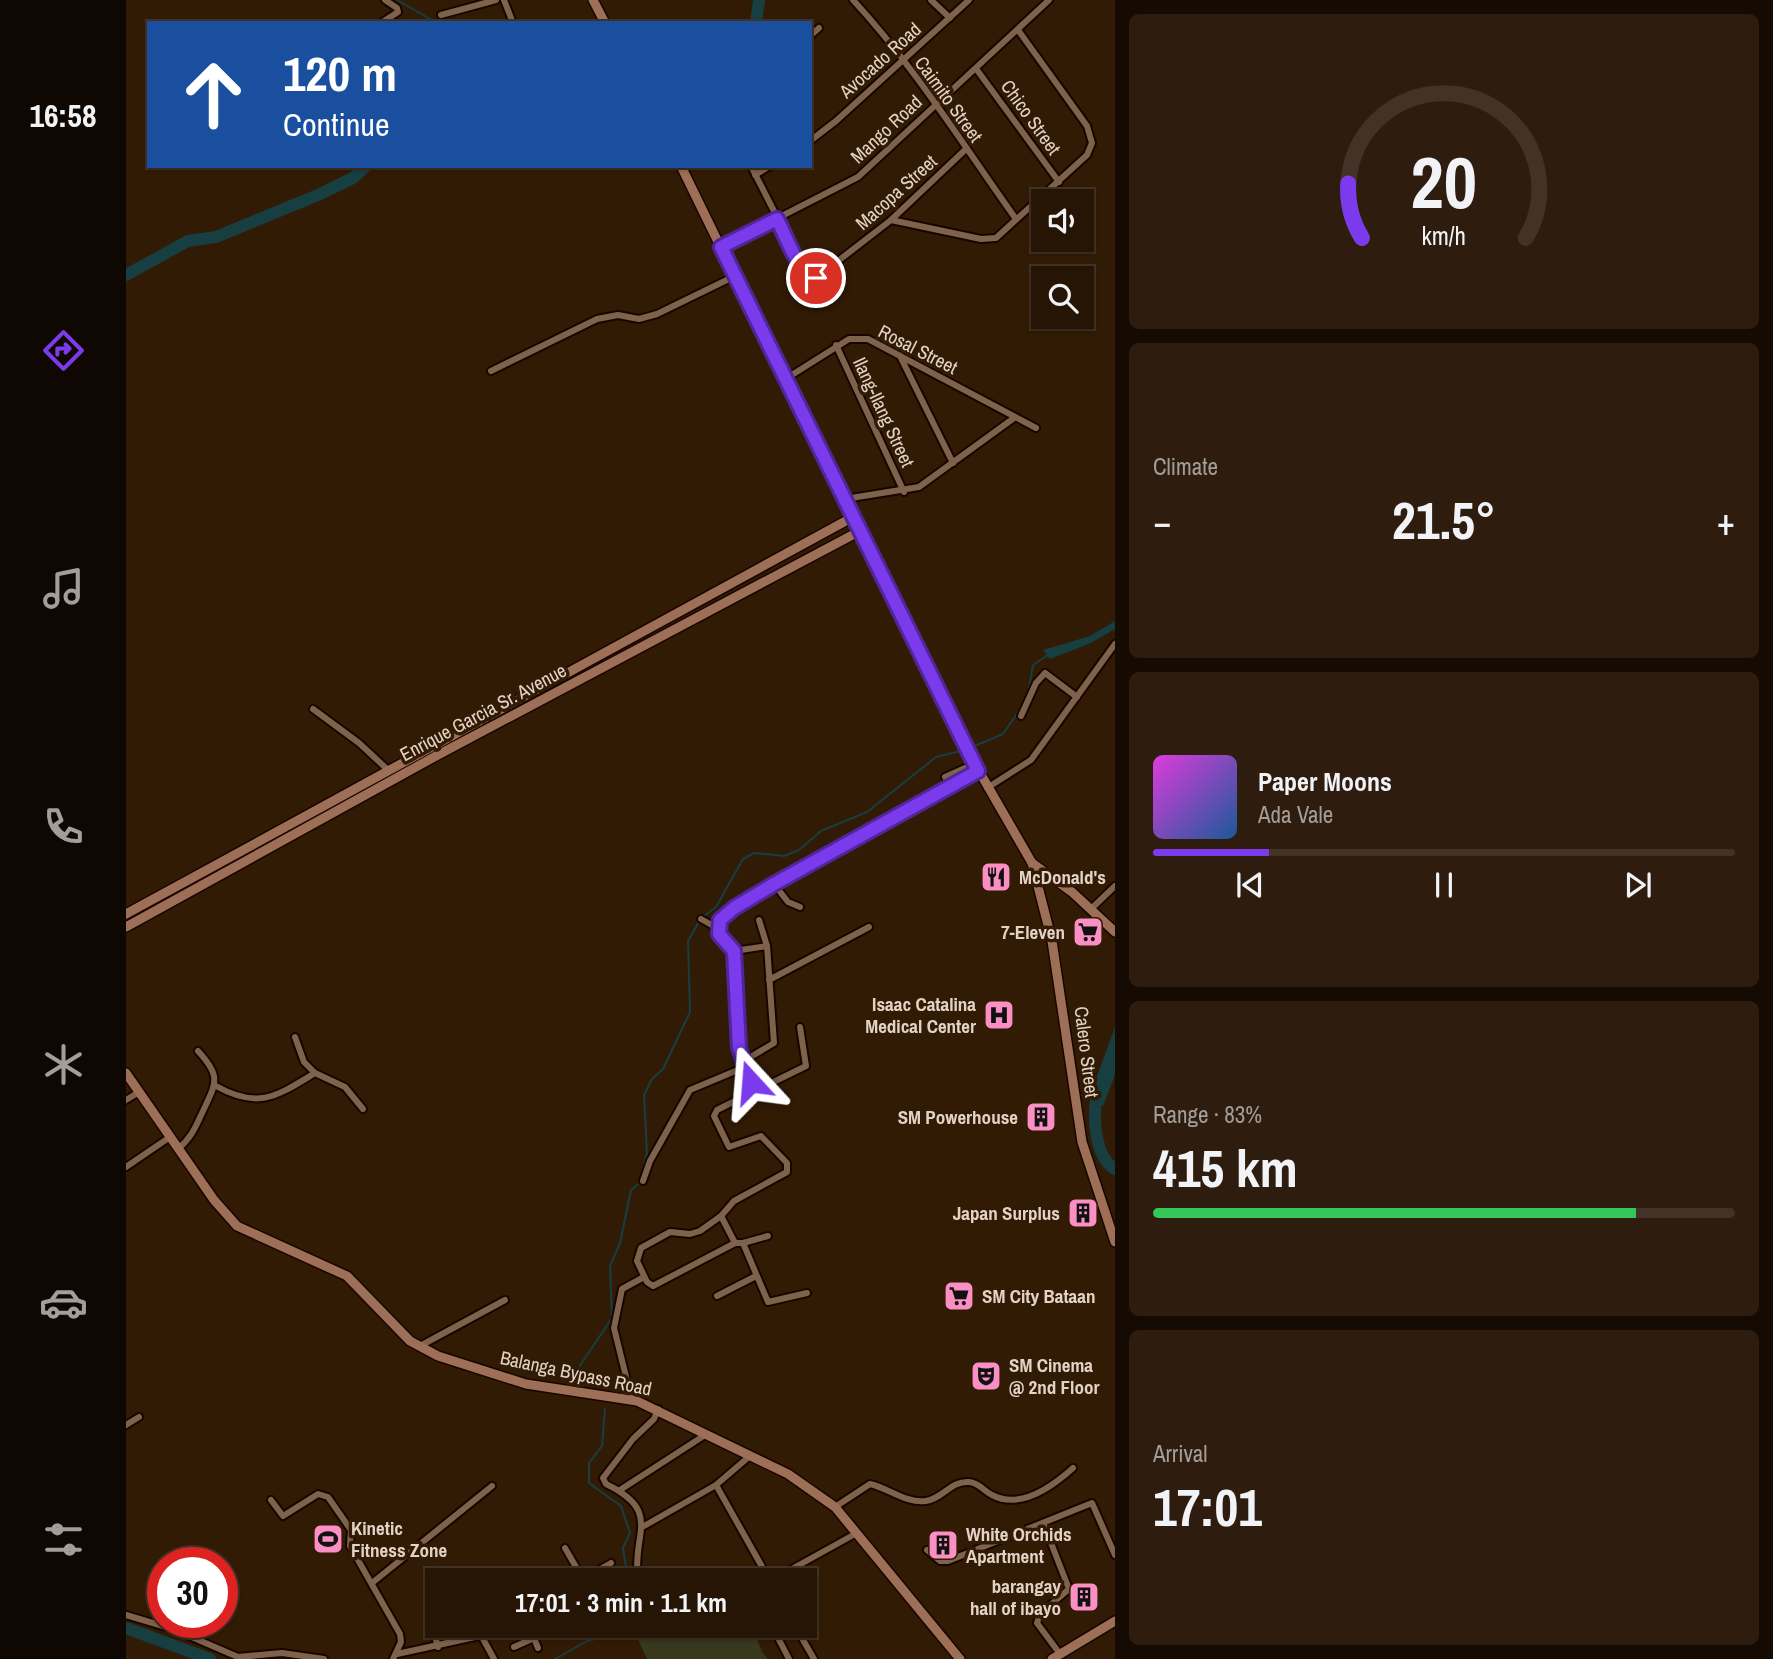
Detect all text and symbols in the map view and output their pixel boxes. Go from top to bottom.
street label: Avocado Road [833,16,927,104]
text: 120 m [283,40,397,106]
icon: ahead [168,49,259,140]
street label: Caimito Street [909,51,989,148]
street label: Chico Street [995,74,1067,160]
street label: Mango Road [845,89,927,169]
text: 16:58 [29,94,97,137]
text: Continue [283,103,390,146]
text: 20 [1411,133,1477,231]
street label: Macopa Street [850,148,943,236]
map controls [1031,189,1094,329]
button: sound [1031,189,1094,252]
text: km/h [1422,218,1466,252]
pin [786,248,846,308]
icon: arrive [797,259,835,297]
button: search [1031,266,1094,329]
street label: Rosal Street [874,318,963,380]
icon: directions [39,326,88,375]
street label: Ilang-Ilang Street [847,353,921,472]
text: Climate [1153,451,1218,482]
text: 21.5° [1392,485,1496,555]
text: − [1153,496,1171,547]
text: + [1717,496,1735,547]
icon: music [39,564,88,613]
street label: Enrique Garcia Sr. Avenue [395,657,571,767]
text: Paper Moons [1258,764,1392,799]
text: Ada Vale [1258,799,1333,830]
icon: phone [39,802,88,851]
restaurant icon: McDonald's [979,860,1013,894]
place label: McDonald's [1019,864,1106,890]
icon: previous [1231,866,1269,904]
icon: pause [1425,866,1463,904]
icon: next [1619,866,1657,904]
supermarket icon: 7-Eleven [1071,915,1105,949]
place label: 7-Eleven [1001,919,1065,945]
place label: Isaac Catalina Medical Center [865,991,976,1039]
hospital icon: Isaac Catalina Medical Center [982,998,1016,1032]
street label: Calero Street [1069,1005,1106,1100]
icon: climate [39,1040,88,1089]
position arrow [714,1045,788,1119]
text: Range · 83% [1153,1099,1262,1130]
building icon: SM Powerhouse [1024,1100,1058,1134]
place label: SM Powerhouse [898,1104,1018,1130]
text: 415 km [1153,1133,1298,1203]
building icon: Japan Surplus [1066,1196,1100,1230]
place label: Japan Surplus [953,1200,1060,1226]
icon: car [39,1278,88,1327]
supermarket icon: SM City Bataan [942,1279,976,1313]
place label: SM City Bataan [982,1283,1095,1309]
street label: Balanga Bypass Road [498,1344,654,1402]
place label: SM Cinema @ 2nd Floor [1009,1352,1100,1400]
theatre icon: SM Cinema @ 2nd Floor [969,1359,1003,1393]
text: Arrival [1153,1438,1208,1469]
text: 17:01 [1153,1472,1262,1542]
icon: filters [39,1515,88,1564]
place label: Kinetic Fitness Zone [351,1515,447,1563]
place label: White Orchids Apartment [966,1521,1072,1569]
sports icon: Kinetic Fitness Zone [311,1522,345,1556]
building icon: White Orchids Apartment [926,1528,960,1562]
speed limit sign: 30 [147,1547,238,1638]
place label: barangay hall of ibayo [970,1573,1061,1621]
building icon: barangay hall of ibayo [1067,1580,1101,1614]
text: 17:01 · 3 min · 1.1 km [515,1585,727,1620]

